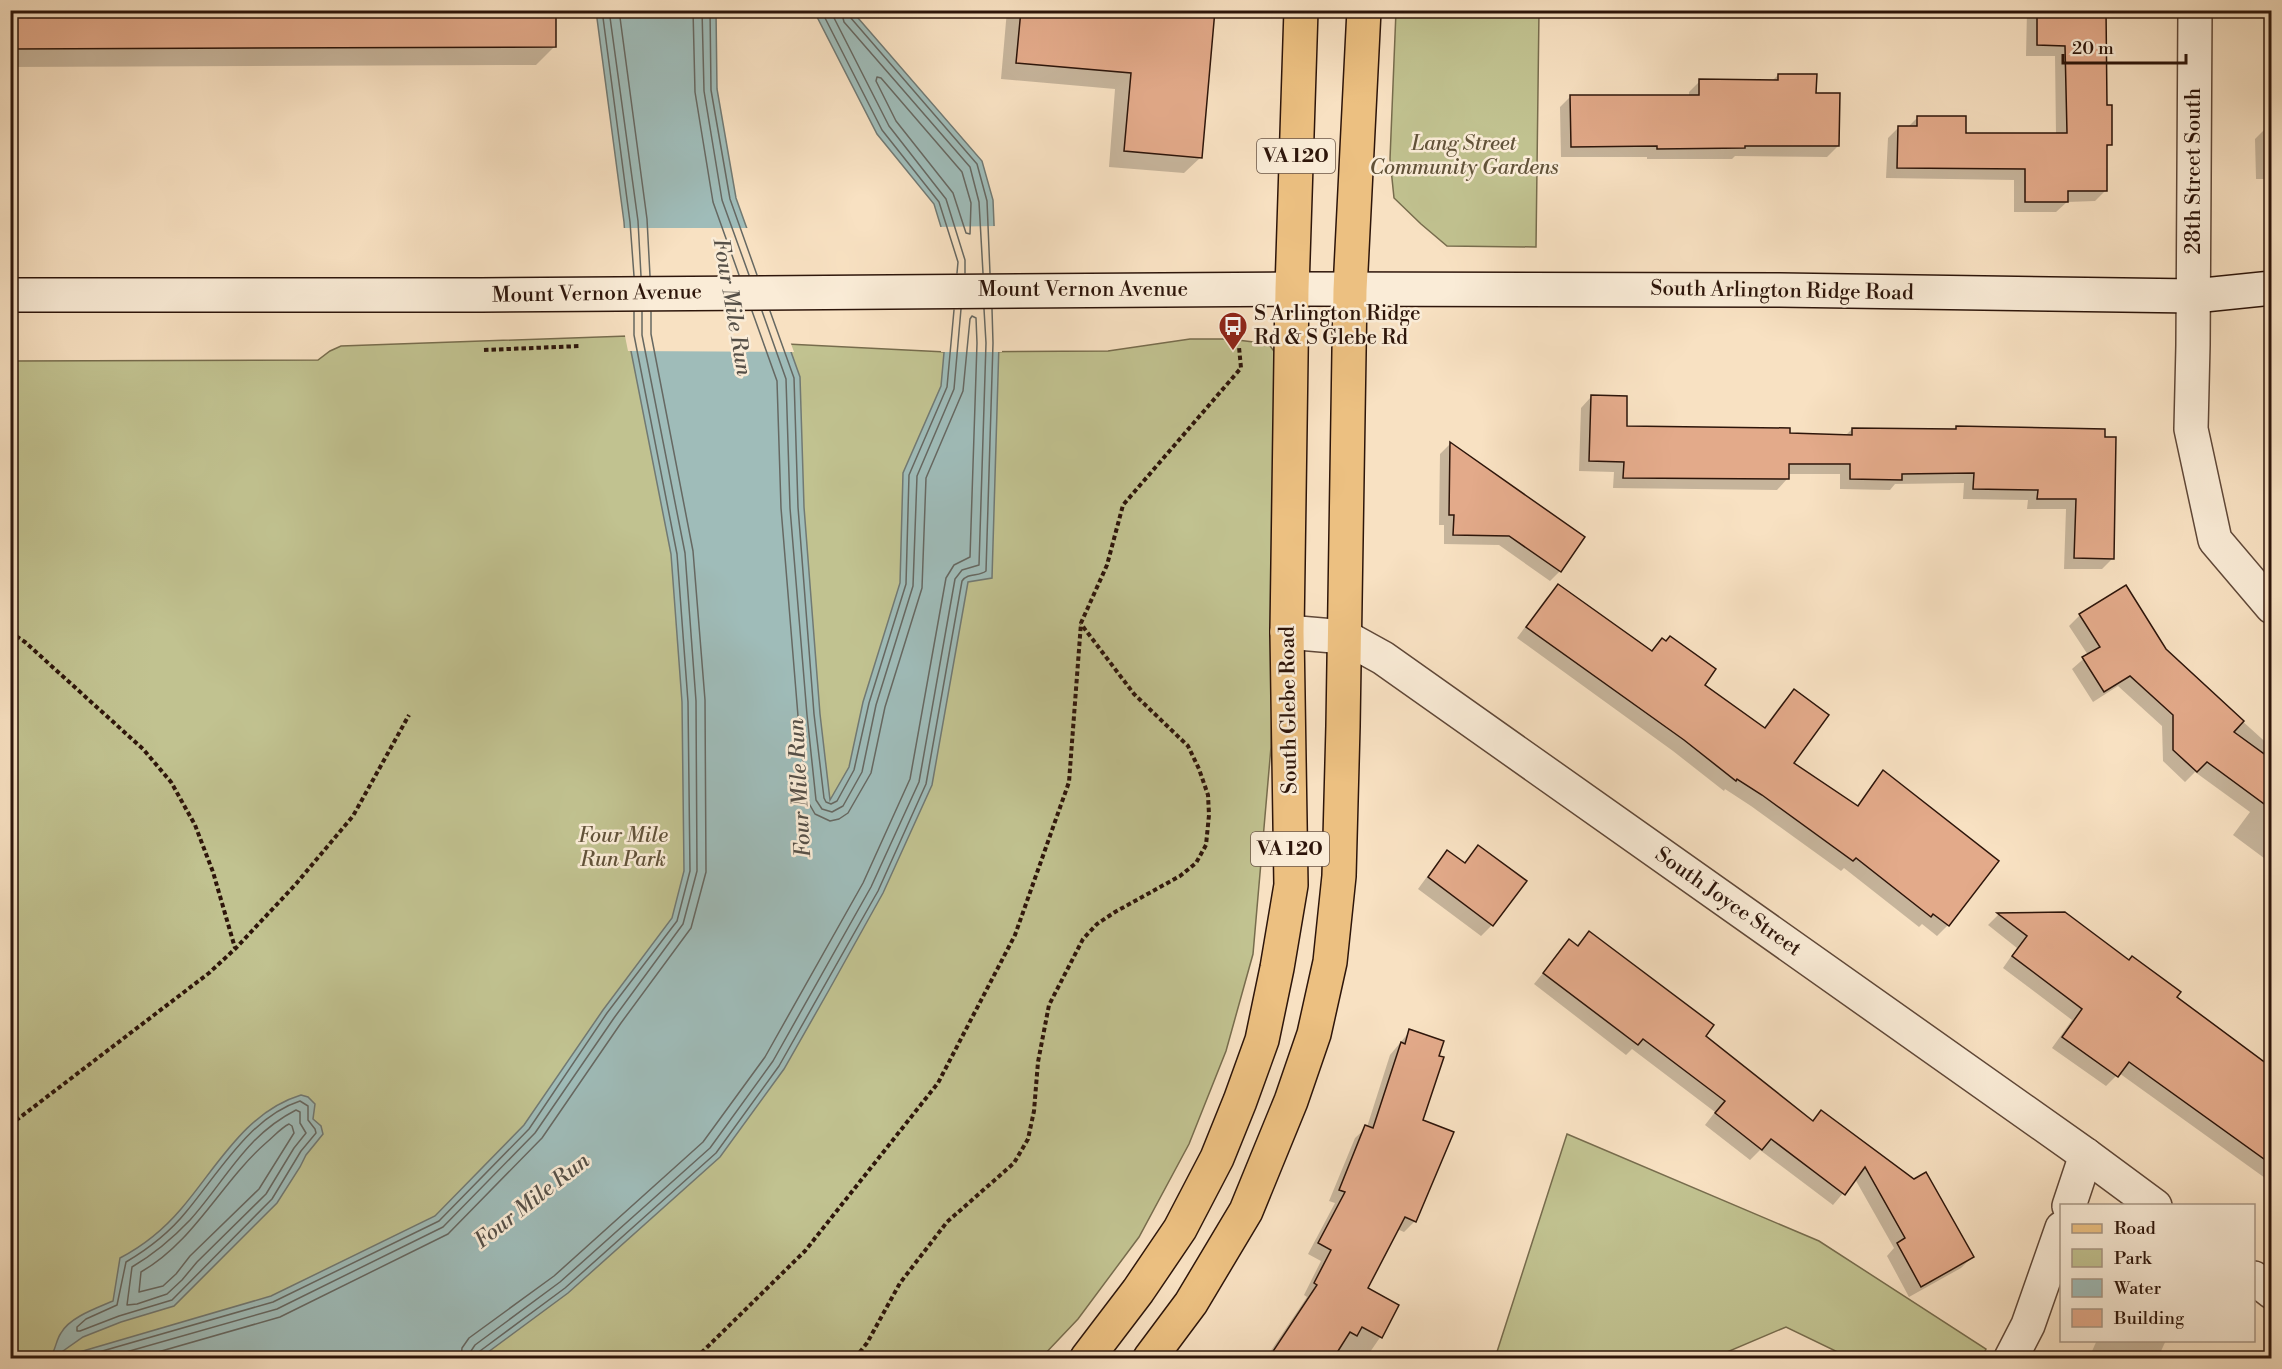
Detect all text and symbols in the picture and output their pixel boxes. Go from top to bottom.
scale bar [2063,27,2186,65]
text: 20 m [2072,37,2114,60]
street label: 28th Street South [2181,87,2207,254]
park label: Lang Street Community Gardens [1369,131,1559,181]
road number: VA 120 [1257,139,1335,173]
water label: Four Mile Run [707,236,758,379]
street label: South Arlington Ridge Road [1650,276,1914,306]
street label: Mount Vernon Avenue [978,277,1188,303]
street label: Mount Vernon Avenue [492,279,702,309]
place label: S Arlington Ridge Rd & S Glebe Rd [1254,301,1421,351]
bus stop icon: S Arlington Ridge Rd & S Glebe Rd [1217,310,1249,352]
street label: South Glebe Road [1275,626,1303,794]
water label: Four Mile Run [783,717,817,858]
park label: Four Mile Run Park [578,823,668,873]
road number: VA 120 [1251,832,1329,866]
street label: South Joyce Street [1650,842,1807,963]
water label: Four Mile Run [469,1147,596,1255]
legend [2060,1204,2255,1342]
text: Road [2114,1217,2157,1240]
text: Park [2114,1247,2153,1270]
text: Water [2113,1277,2162,1300]
text: Building [2113,1307,2185,1330]

